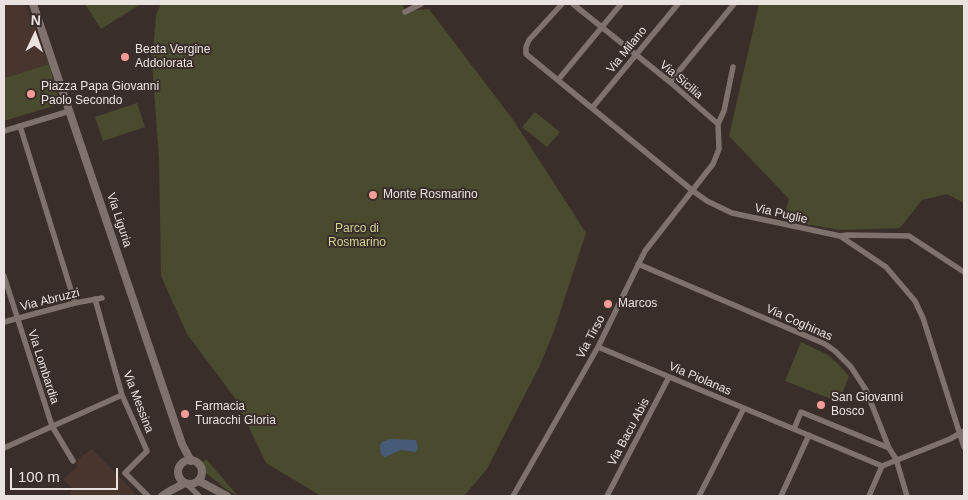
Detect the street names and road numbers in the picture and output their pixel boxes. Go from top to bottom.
street label: Via Milano [604,24,650,76]
street label: Via Sicilia [657,58,705,102]
street label: Via Liguria [103,191,135,249]
street label: Via Puglie [753,201,809,227]
street label: Via Abruzzi [19,286,81,314]
street label: Via Coghinas [764,302,834,344]
street label: Via Tirso [574,313,608,361]
street label: Via Lombardia [24,328,62,406]
street label: Via Piolanas [667,359,733,399]
street label: Via Messina [120,369,156,435]
street label: Via Bacu Abis [605,396,653,468]

